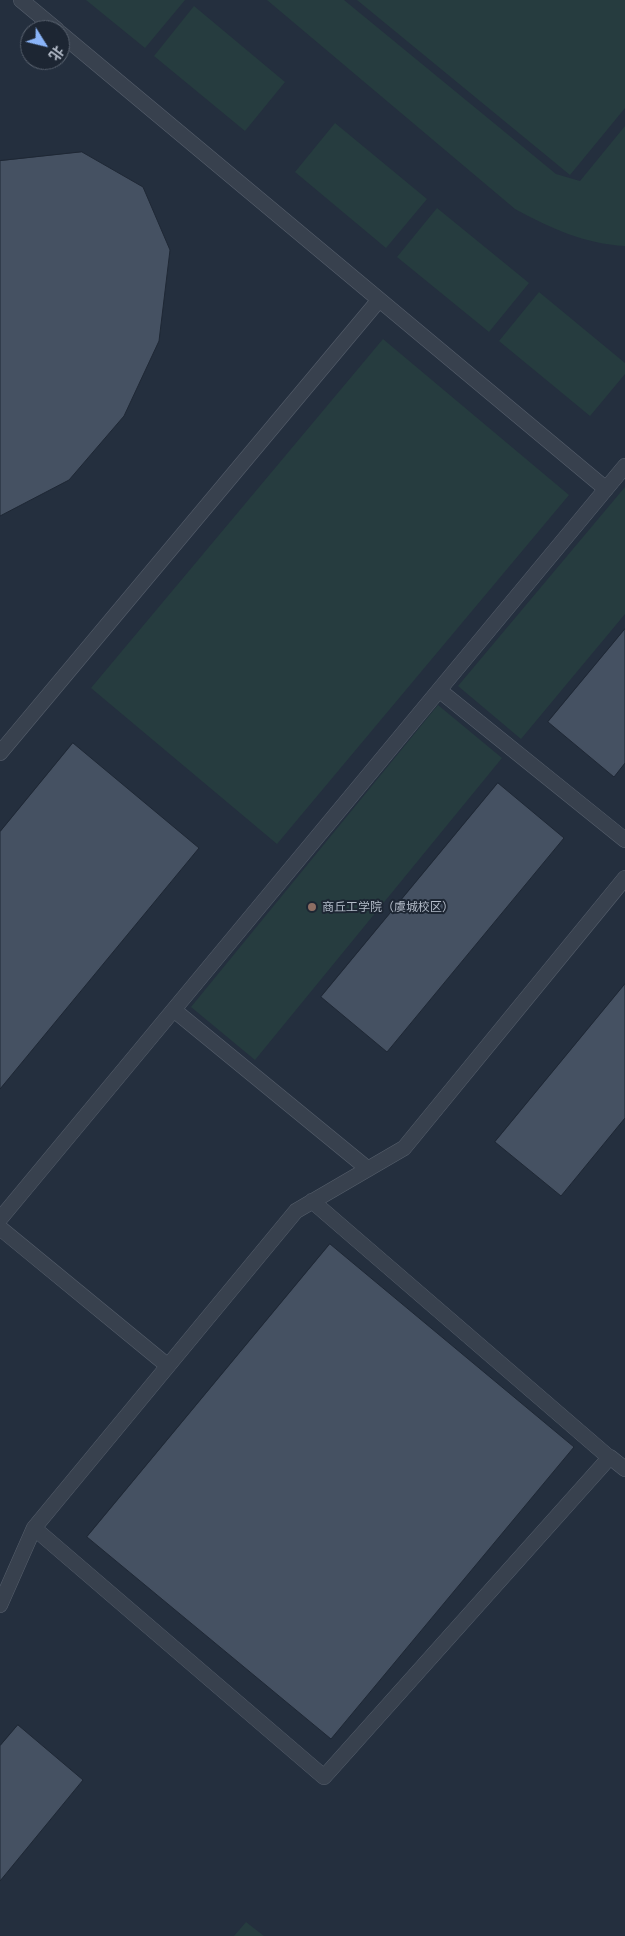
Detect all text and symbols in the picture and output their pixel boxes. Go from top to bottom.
north arrow [20,20,70,70]
text: 北 [46,43,67,64]
place label: 商丘工学院（虞城校区） [322,900,454,914]
marker: 商丘工学院（虞城校区） [306,901,318,913]

